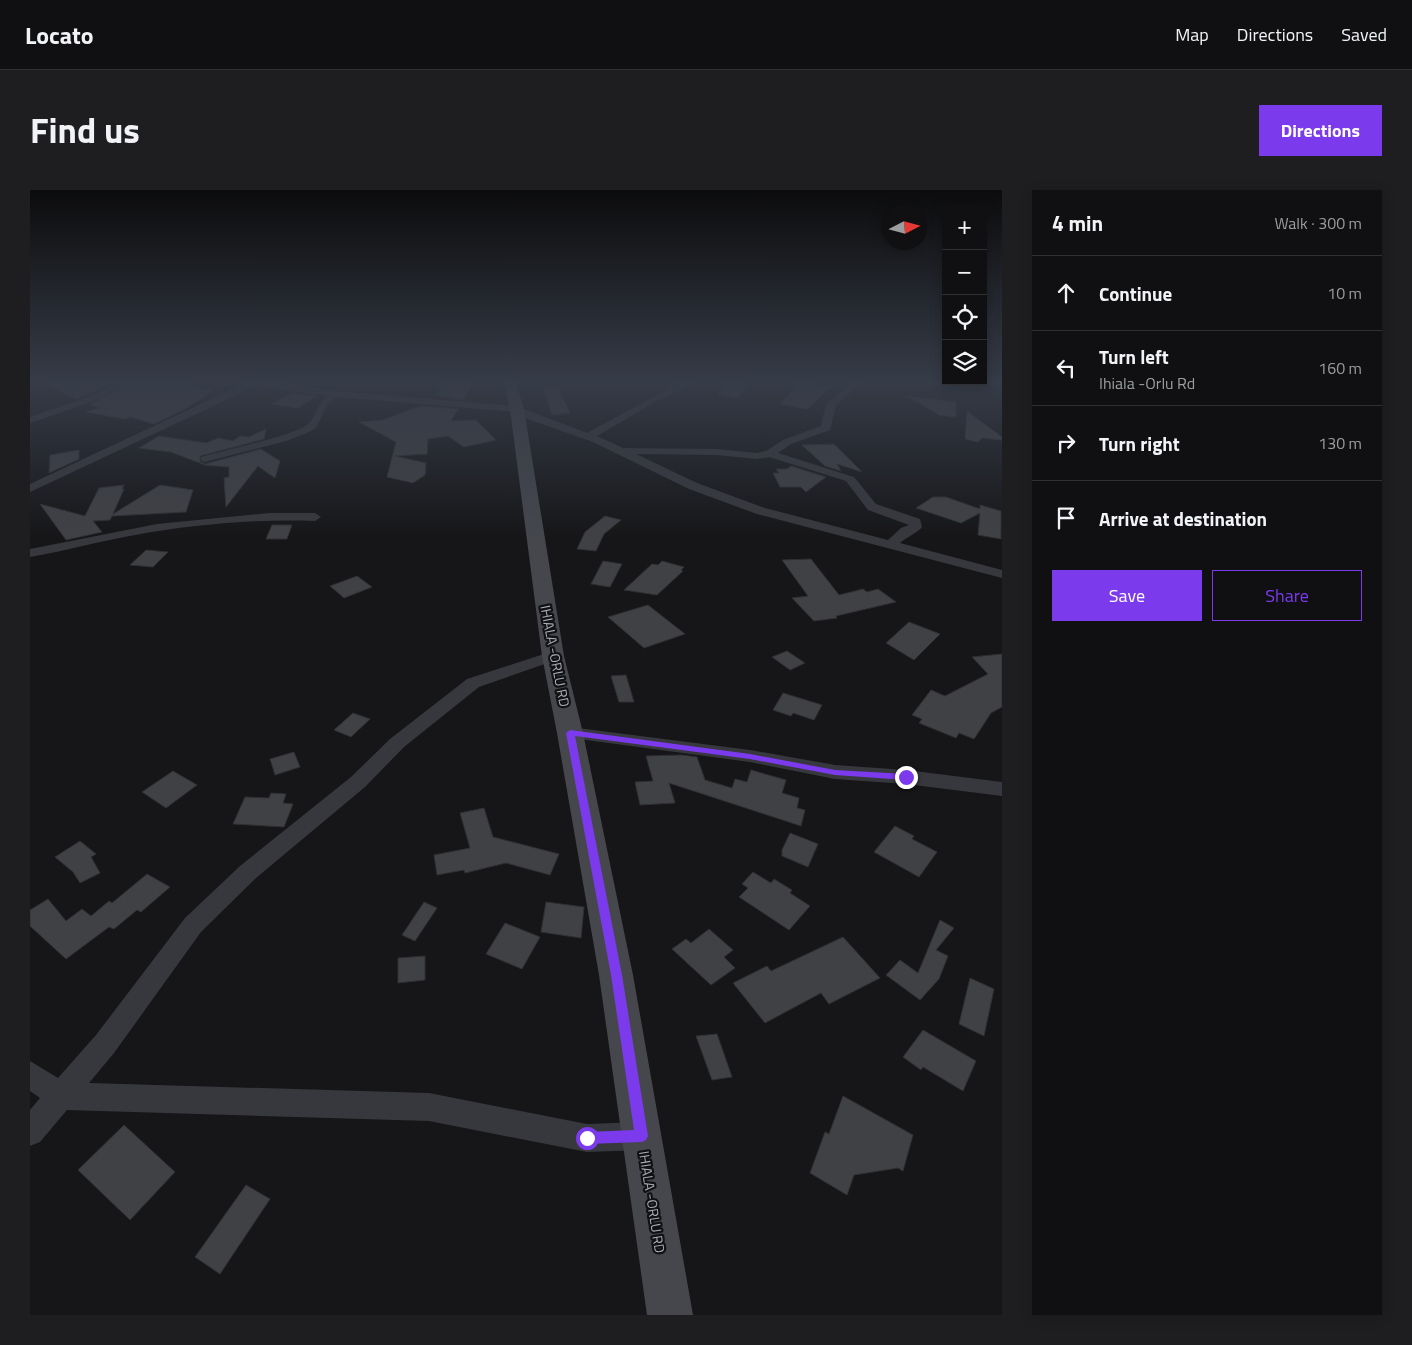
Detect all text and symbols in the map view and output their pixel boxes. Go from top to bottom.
text: Locato [25,17,94,53]
text: Map [1175,21,1209,48]
text: Directions [1237,21,1313,48]
text: Saved [1341,21,1387,48]
text: Find us [30,103,140,157]
button: Directions [1259,105,1382,156]
north arrow [882,205,927,250]
map controls [942,205,987,385]
button: + [942,205,987,250]
text: 4 min [1052,207,1103,239]
text: Walk · 300 m [1274,211,1362,235]
button: − [942,250,987,295]
icon: ahead [1052,279,1080,307]
text: Continue [1099,279,1172,308]
text: 10 m [1327,281,1362,305]
button: locate [942,295,987,340]
button: layers [942,340,987,385]
text: Turn left [1099,342,1169,371]
icon: left [1052,354,1080,382]
text: 160 m [1318,356,1362,380]
text: Ihiala -Orlu Rd [1099,371,1195,395]
icon: right [1052,429,1080,457]
text: Turn right [1099,429,1180,458]
text: 130 m [1318,431,1362,455]
icon: arrive [1052,504,1080,532]
text: Arrive at destination [1099,504,1267,533]
button: Save [1052,570,1202,621]
button: Share [1212,570,1362,621]
street label: IHIALA -ORLU RD [535,603,576,709]
route end [895,766,918,789]
route start [576,1127,599,1150]
street label: IHIALA -ORLU RD [634,1149,671,1254]

